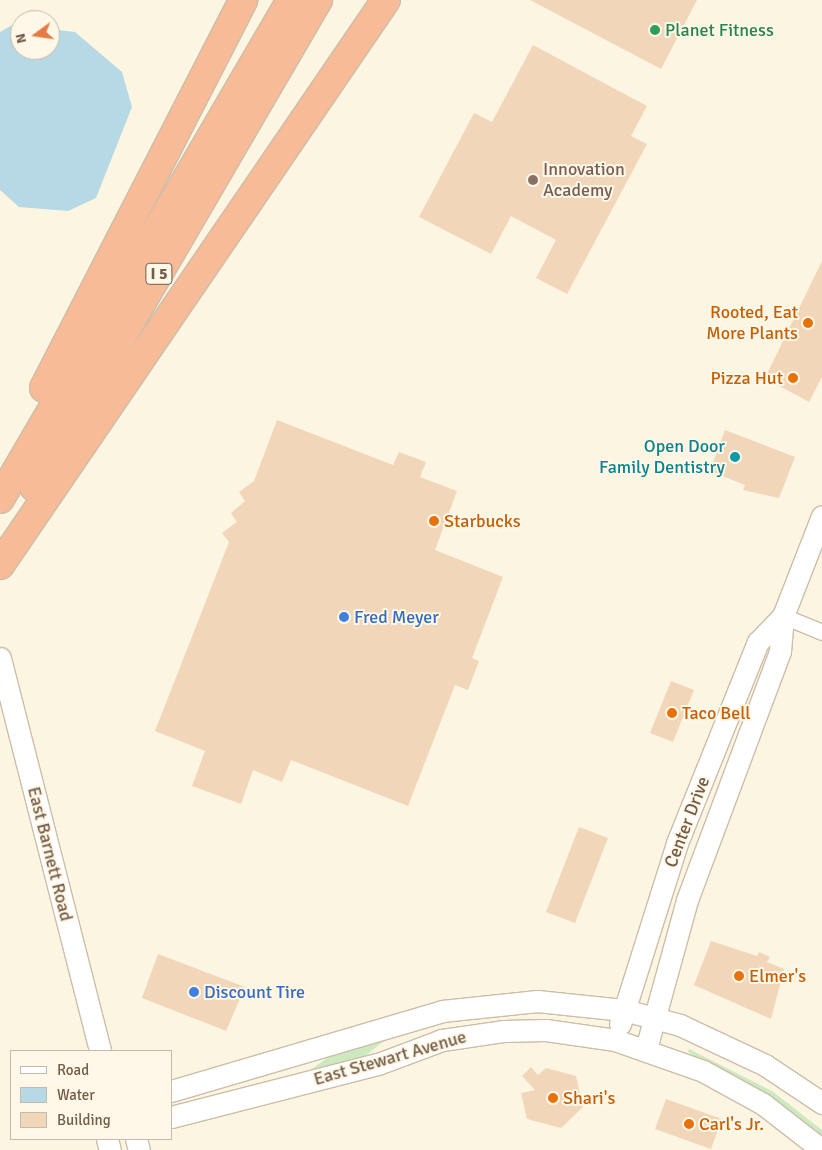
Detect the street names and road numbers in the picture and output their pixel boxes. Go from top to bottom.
road number: I 5 [145,260,173,288]
street label: Center Drive [660,774,714,870]
street label: East Barnett Road [23,784,77,924]
street label: East Stewart Avenue [311,1026,469,1090]

